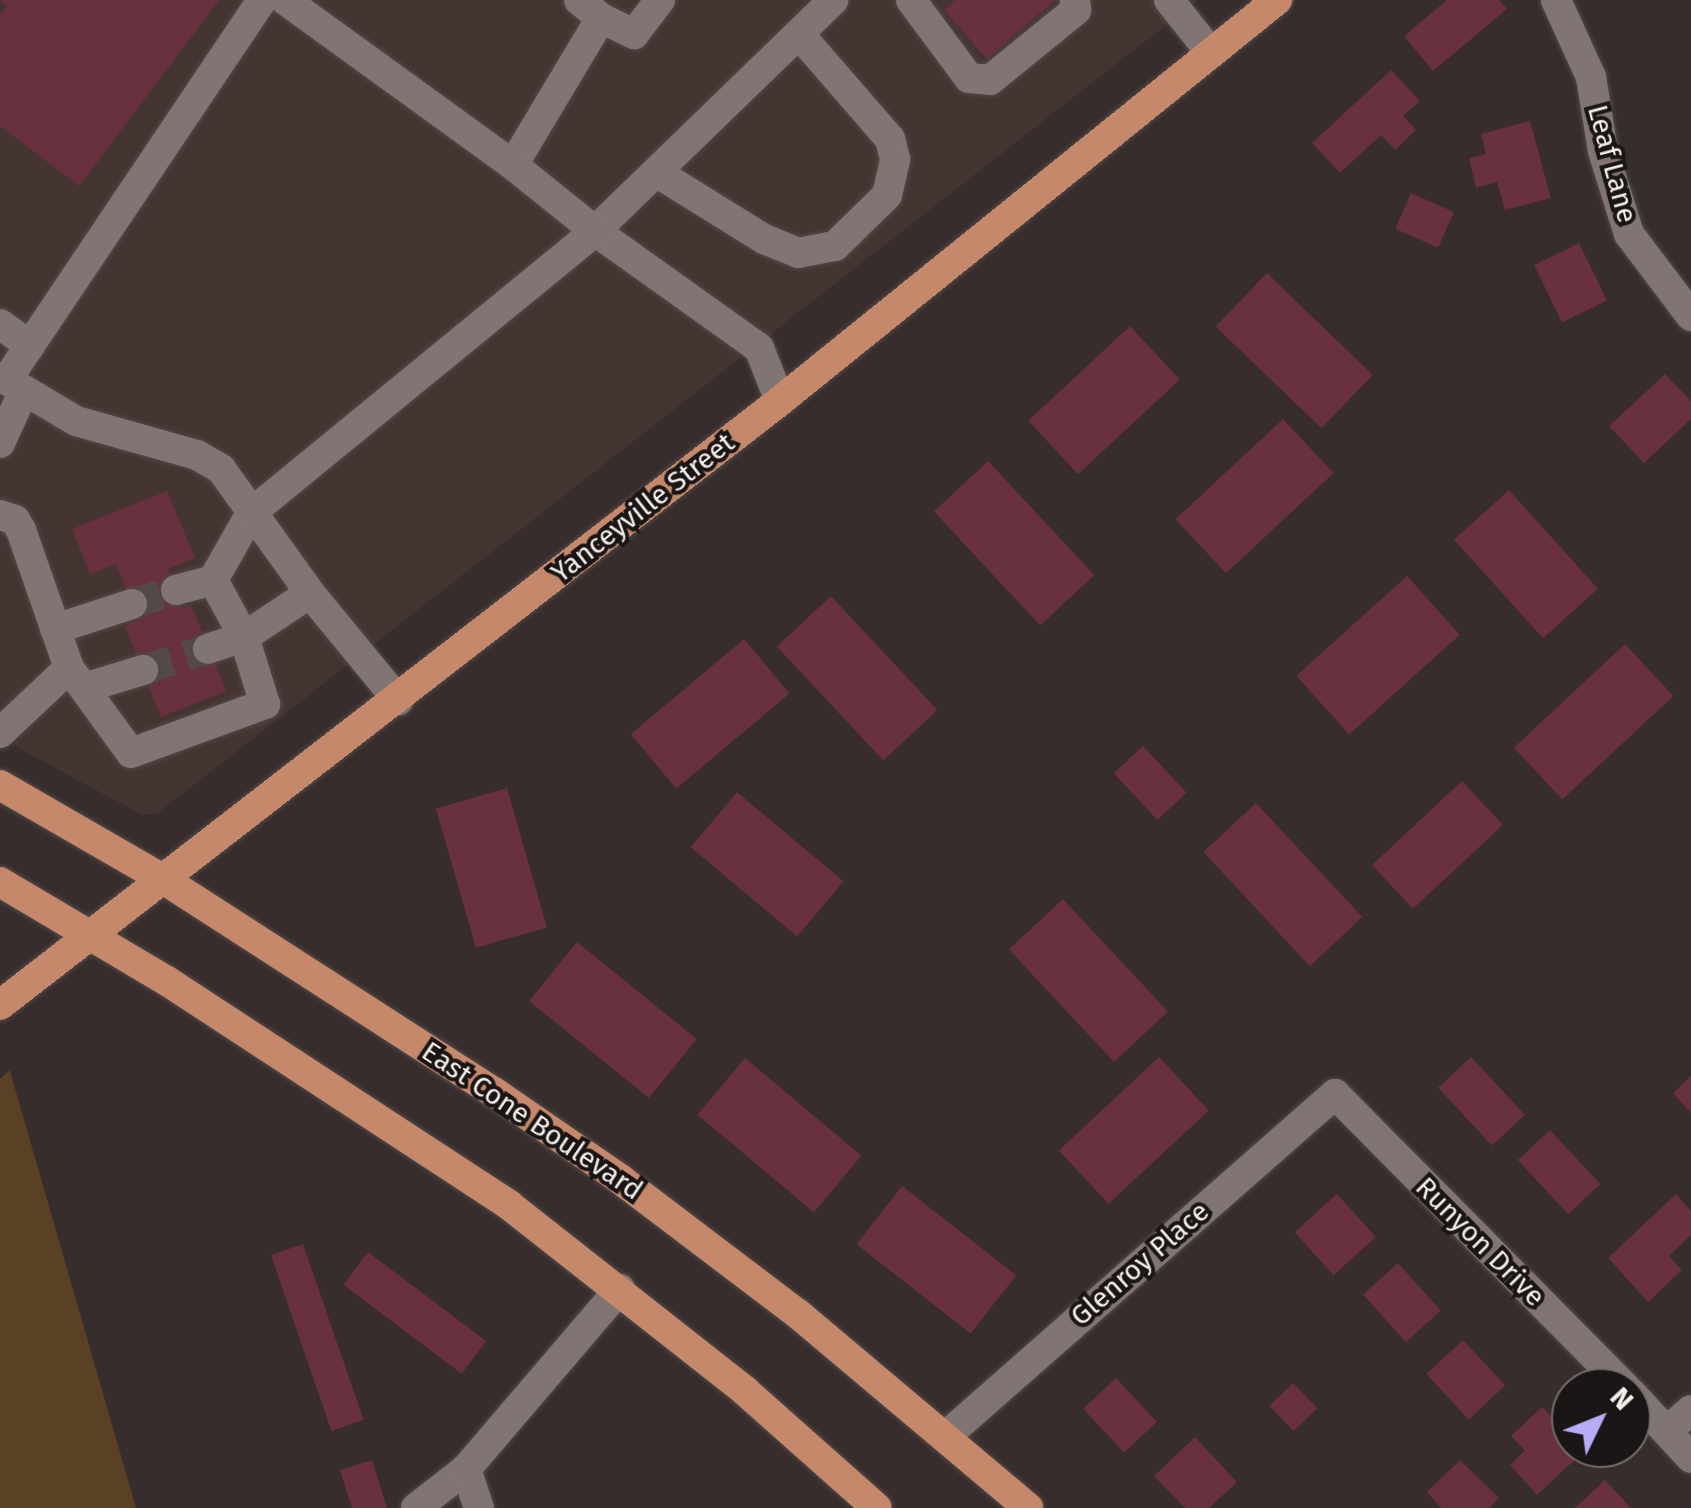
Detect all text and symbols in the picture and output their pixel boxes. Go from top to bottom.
street label: Leaf Lane [1580,101,1644,227]
street label: Yanceyville Street [545,426,741,590]
street label: East Cone Boulevard [415,1035,649,1207]
street label: Runyon Drive [1408,1170,1552,1314]
street label: Glenroy Place [1064,1195,1216,1333]
north arrow [1551,1368,1651,1468]
text: N [1603,1381,1640,1417]

